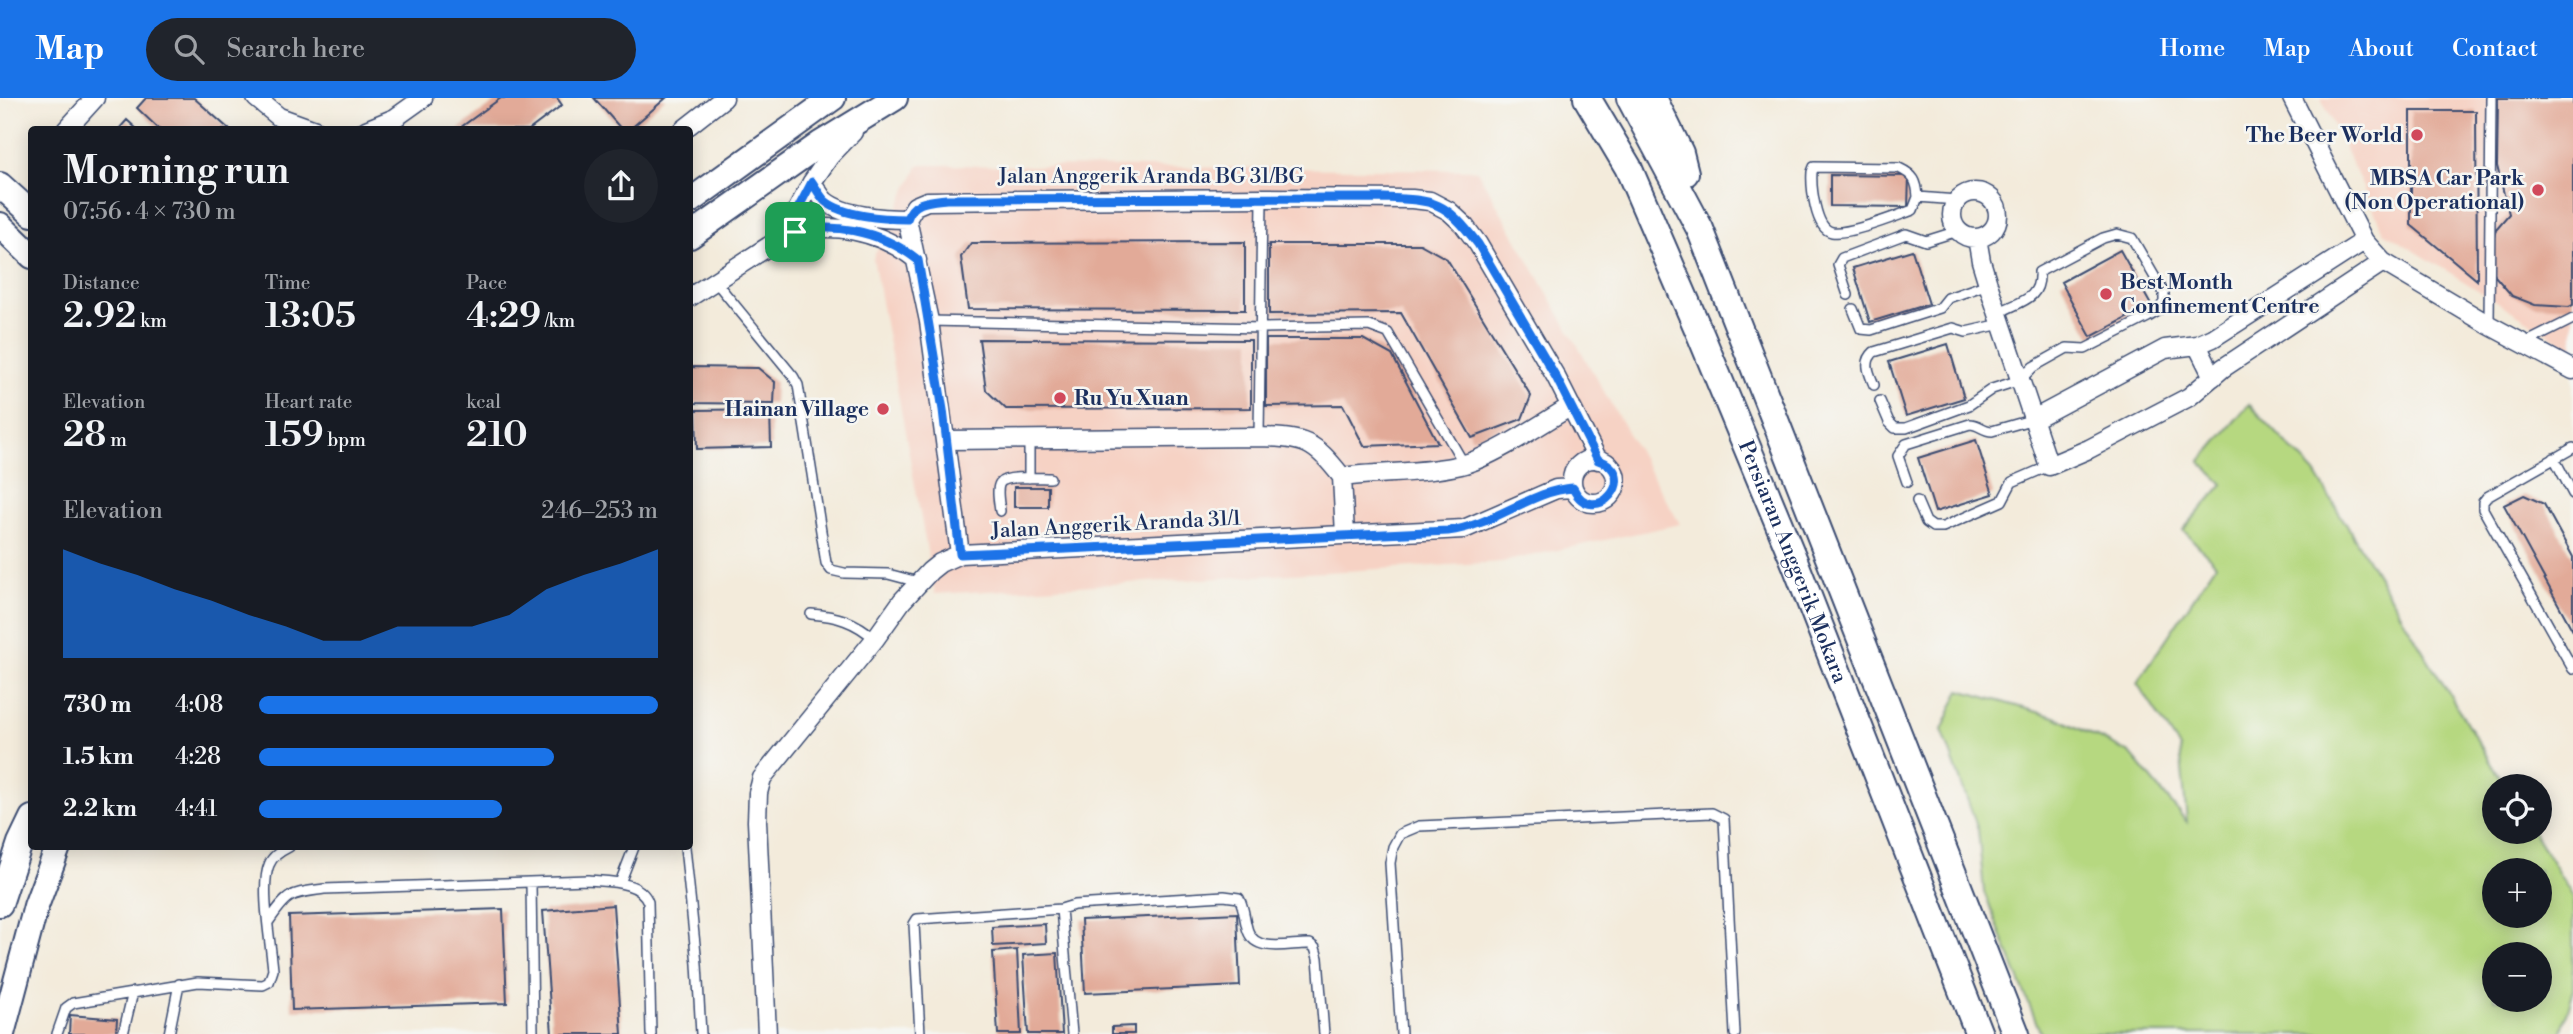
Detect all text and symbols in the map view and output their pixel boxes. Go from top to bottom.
search box [146,18,636,81]
text: Map [35,29,104,70]
icon: search [170,30,208,68]
text: Search here [226,33,365,65]
text: Home [2160,34,2225,64]
text: Map [2263,34,2311,64]
text: About [2349,34,2414,64]
text: Contact [2452,34,2538,64]
place label: The Beer World [2246,123,2403,149]
marker: The Beer World [2409,127,2425,143]
text: Morning run [63,148,289,195]
button: share [584,149,658,223]
street label: Jalan Anggerik Aranda BG 31/BG [997,164,1304,190]
place label: MBSA Car Park (Non Operational) [2345,166,2525,216]
marker: MBSA Car Park (Non Operational) [2530,182,2546,198]
text: 07:56 · 4 × 730 m [63,198,236,226]
pin [765,202,825,262]
icon: arrive [776,213,814,251]
place label: Best Month Confinement Centre [2120,270,2320,320]
text: Distance [63,271,140,295]
text: Time [265,271,310,295]
text: Pace [466,271,507,295]
marker: Best Month Confinement Centre [2098,286,2114,302]
text: 2.92 [63,295,136,338]
text: 13:05 [265,295,356,338]
text: 4:29 [466,295,541,338]
text: km [136,309,167,333]
text: /km [541,309,575,333]
place label: Ru Yu Xuan [1074,386,1189,412]
text: Elevation [63,390,145,414]
text: Heart rate [265,390,352,414]
text: kcal [466,390,501,414]
marker: Ru Yu Xuan [1052,390,1068,406]
place label: Hainan Village [725,397,869,423]
marker: Hainan Village [875,401,891,417]
text: 28 [63,414,106,457]
text: 159 [265,414,324,457]
text: 210 [466,414,528,457]
text: m [106,428,127,452]
text: bpm [324,428,366,452]
street label: Persiaran Anggerik Mokara [1732,437,1853,687]
text: Elevation [63,497,163,525]
text: 246–253 m [541,497,658,525]
street label: Jalan Anggerik Aranda 31/1 [989,505,1242,545]
text: 730 m [63,691,131,719]
text: 4:08 [175,691,223,719]
text: 1.5 km [63,743,134,771]
text: 4:28 [175,743,221,771]
map controls [2482,774,2552,1012]
button: locate [2482,774,2552,844]
text: 2.2 km [63,795,137,823]
text: 4:41 [175,795,217,823]
button: + [2482,858,2552,928]
button: − [2482,942,2552,1012]

